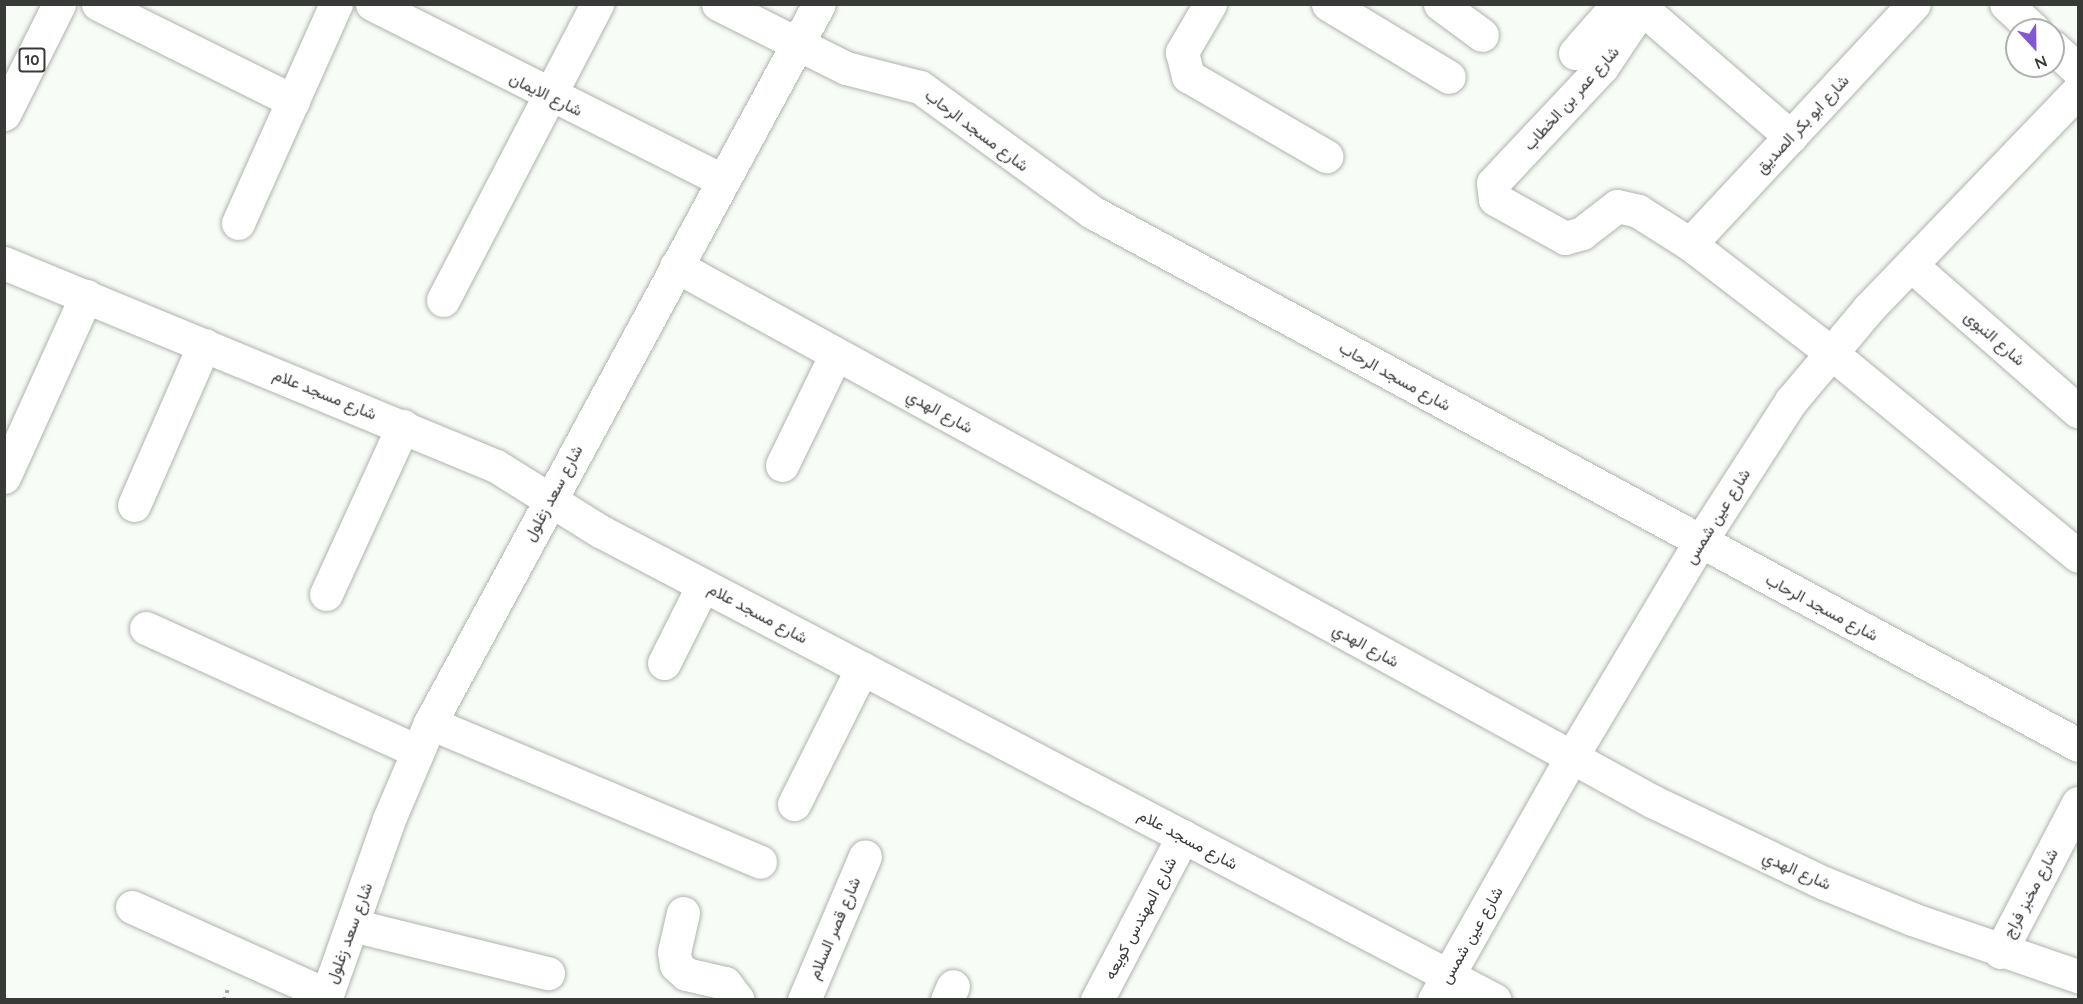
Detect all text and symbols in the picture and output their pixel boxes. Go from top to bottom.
north arrow [2005,18,2065,78]
street label: شارع عمر بن الخطاب [1519,42,1623,154]
road number: 10 [17,48,47,72]
text: N [2032,51,2050,74]
street label: شارع الايمان [507,68,585,120]
street label: شارع ابو بكر الصديق [1751,71,1853,177]
street label: شارع مسجد الرحاب [922,85,1032,175]
street label: شارع النبوى [1961,306,2029,370]
street label: شارع مسجد الرحاب [1336,337,1454,415]
street label: شارع مسجد علام [270,365,380,423]
street label: شارع الهدي [904,385,976,437]
street label: شارع سعد زغلول [520,442,586,544]
street label: شارع عين شمس [1680,465,1754,567]
street label: شارع مسجد الرحاب [1763,569,1881,645]
street label: شارع مسجد علام [705,579,811,647]
street label: شارع الهدي [1330,619,1402,671]
street label: شارع مسجد علام [1135,805,1241,873]
street label: شارع مخبز فراج [1998,845,2062,941]
street label: شارع الهدي [1760,846,1834,894]
street label: شارع المهندس كويعه [1100,854,1180,982]
street label: شارع قصر السلام [804,874,864,982]
street label: شارع سعد زغلول [322,880,376,986]
street label: شارع عين شمس [1436,883,1506,987]

